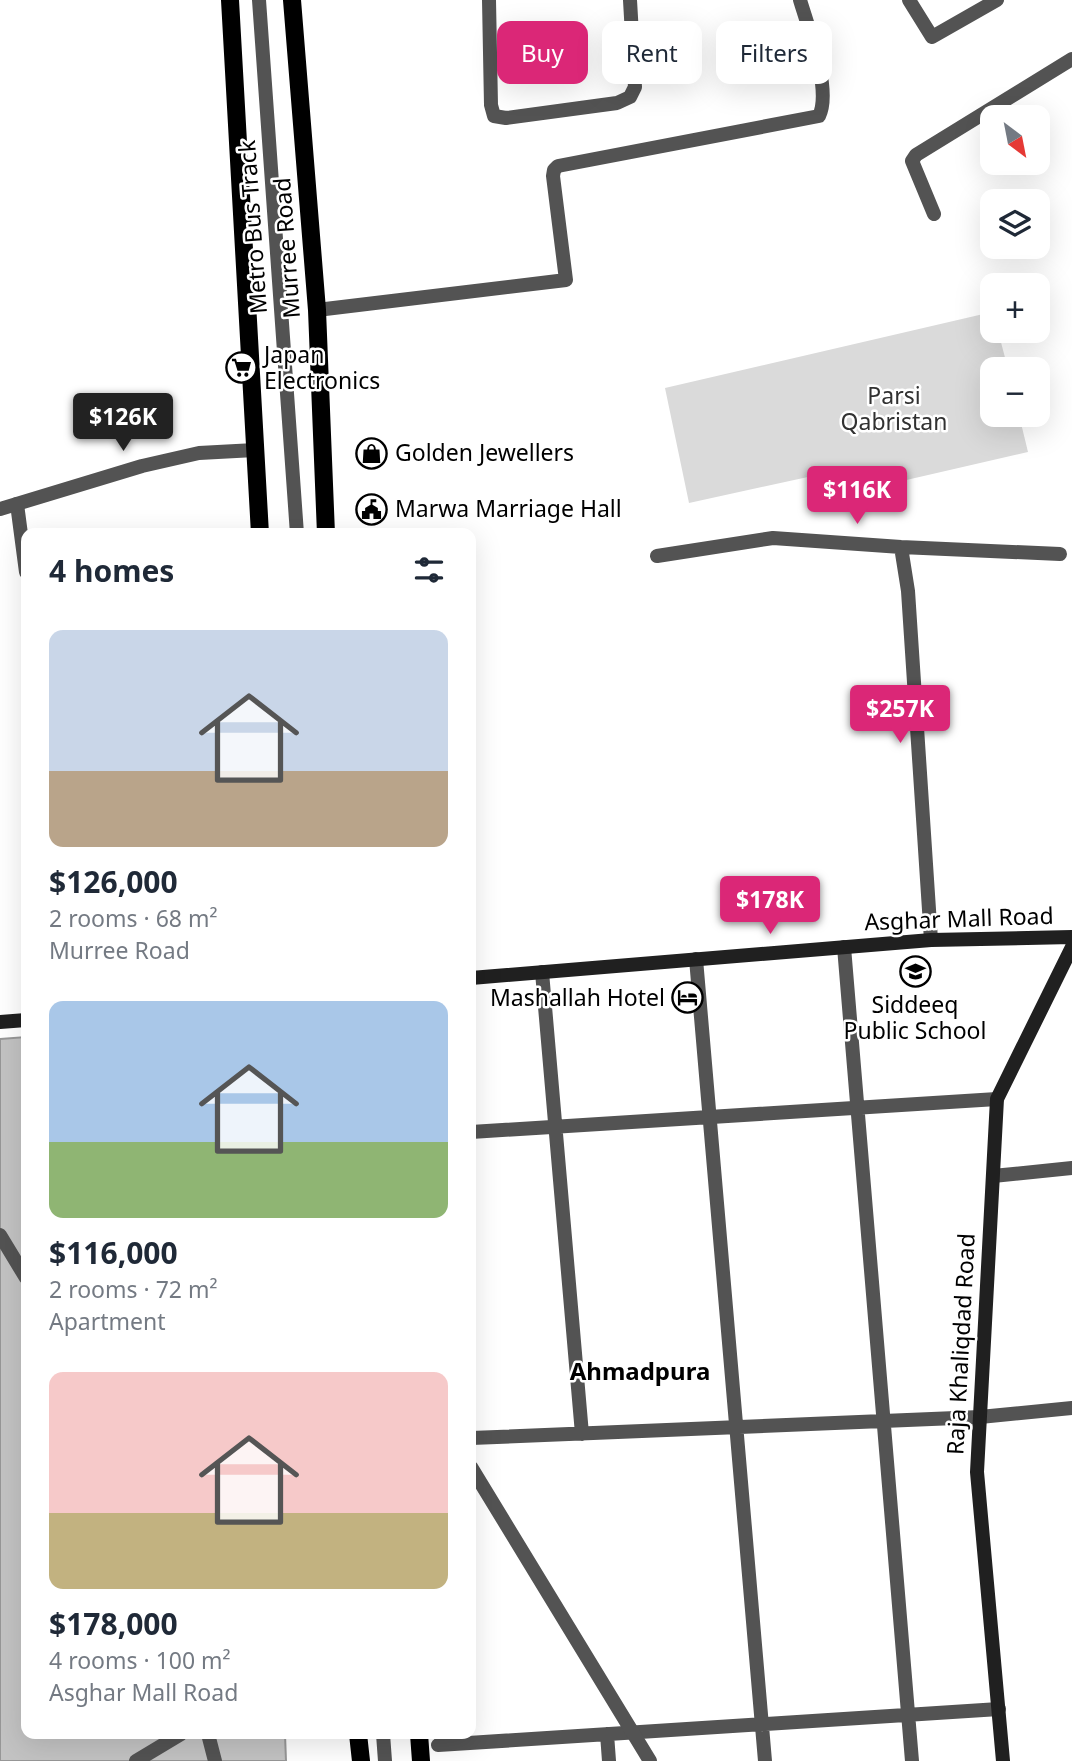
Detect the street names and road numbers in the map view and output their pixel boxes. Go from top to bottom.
street label: Metro Bus Track [230,138,274,315]
street label: Murree Road [265,177,307,319]
street label: Asghar Mall Road [864,899,1054,937]
street label: Raja Khaliqdad Road [938,1232,982,1456]

